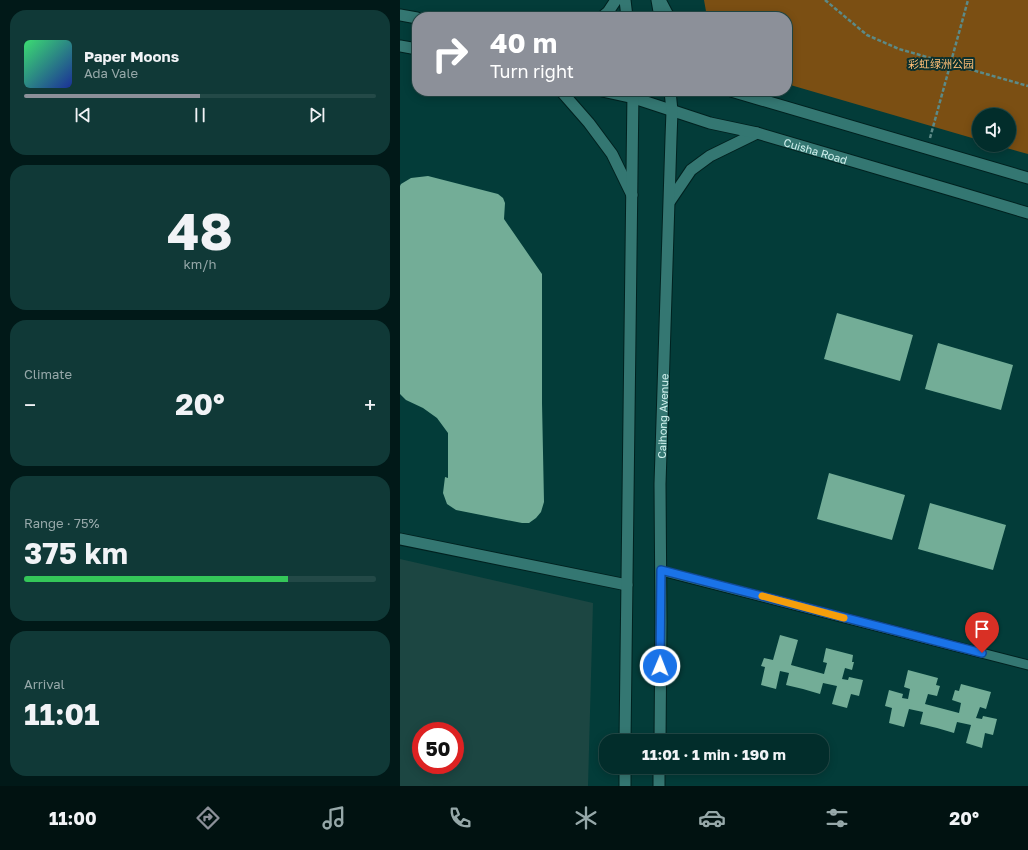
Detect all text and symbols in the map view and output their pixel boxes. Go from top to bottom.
text: 40 m [490,26,557,59]
icon: right [424,28,476,80]
text: Paper Moons [84,47,179,65]
park label: 彩虹绿洲公园 [908,57,974,70]
text: Turn right [490,60,574,82]
text: Ada Vale [84,65,138,81]
icon: previous [72,104,94,126]
icon: pause [189,104,211,126]
icon: next [306,104,328,126]
map controls [972,108,1016,152]
button: sound [972,108,1016,152]
street label: Cuisha Road [782,135,849,166]
text: 48 [167,199,233,261]
text: km/h [183,256,217,272]
text: Climate [24,366,72,382]
street label: Caihong Avenue [654,373,670,459]
text: 20° [175,386,225,422]
text: − [24,391,36,418]
text: + [364,391,376,418]
text: Range · 75% [24,515,99,531]
text: 375 km [24,535,128,571]
pin [965,612,999,653]
icon: arrive [971,618,993,640]
position arrow [639,645,681,687]
text: Arrival [24,676,65,692]
text: 11:01 [24,696,99,732]
speed limit sign: 50 [412,722,464,774]
text: 11:01 · 1 min · 190 m [642,745,786,763]
icon: directions [194,804,222,832]
icon: music [320,804,348,832]
icon: phone [446,804,474,832]
icon: climate [572,804,600,832]
icon: car [698,804,726,832]
icon: filters [823,804,851,832]
text: 11:00 [49,807,97,829]
text: 20° [949,807,979,829]

